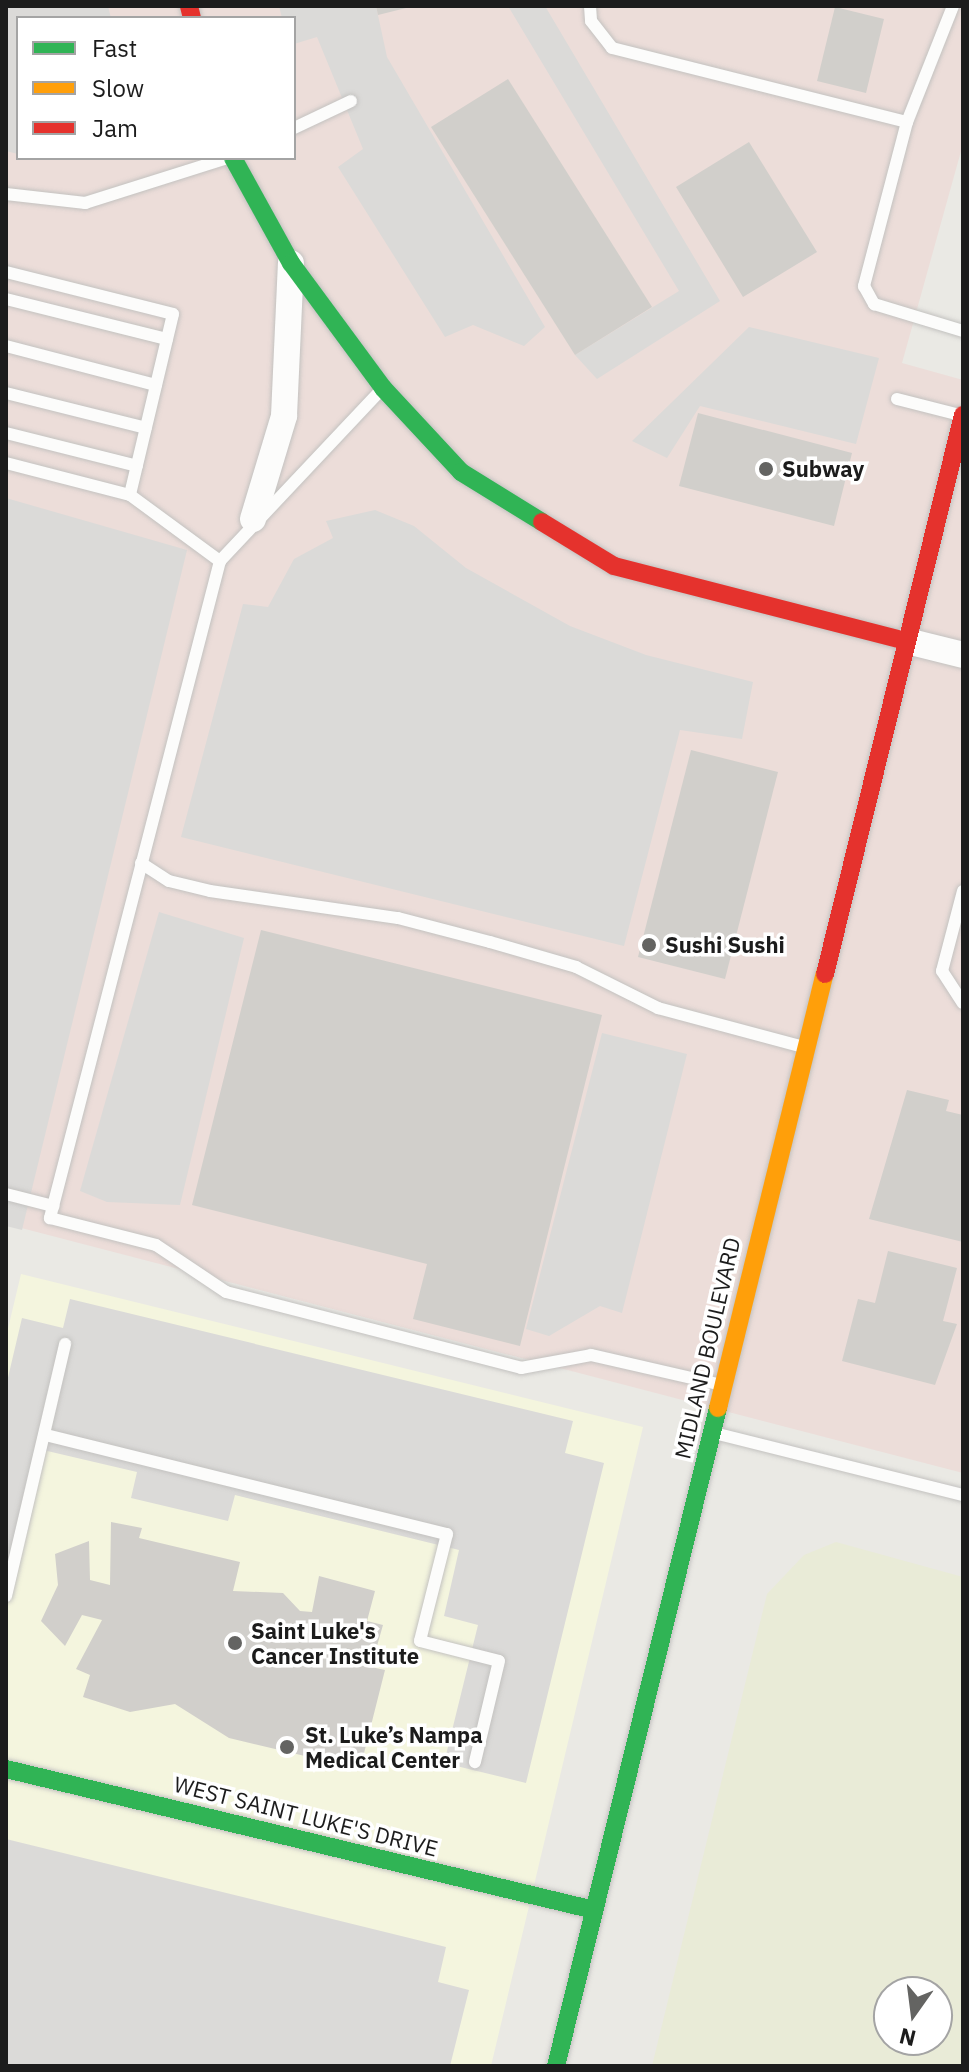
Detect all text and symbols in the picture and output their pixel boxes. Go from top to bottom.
legend [16,16,296,160]
text: Fast [92,32,137,64]
text: Slow [92,72,144,104]
text: Jam [92,112,138,144]
place label: Subway [782,456,864,482]
marker: Subway [757,460,775,478]
place label: Sushi Sushi [665,932,785,958]
marker: Sushi Sushi [640,936,658,954]
street label: MIDLAND BOULEVARD [669,1235,745,1461]
place label: Saint Luke's Cancer Institute [251,1617,419,1668]
marker: Saint Luke's Cancer Institute [226,1634,244,1652]
place label: St. Luke’s Nampa Medical Center [305,1721,483,1772]
marker: St. Luke’s Nampa Medical Center [276,1736,298,1758]
street label: WEST SAINT LUKE'S DRIVE [171,1770,441,1862]
north arrow [873,1976,953,2056]
text: N [896,2022,919,2054]

